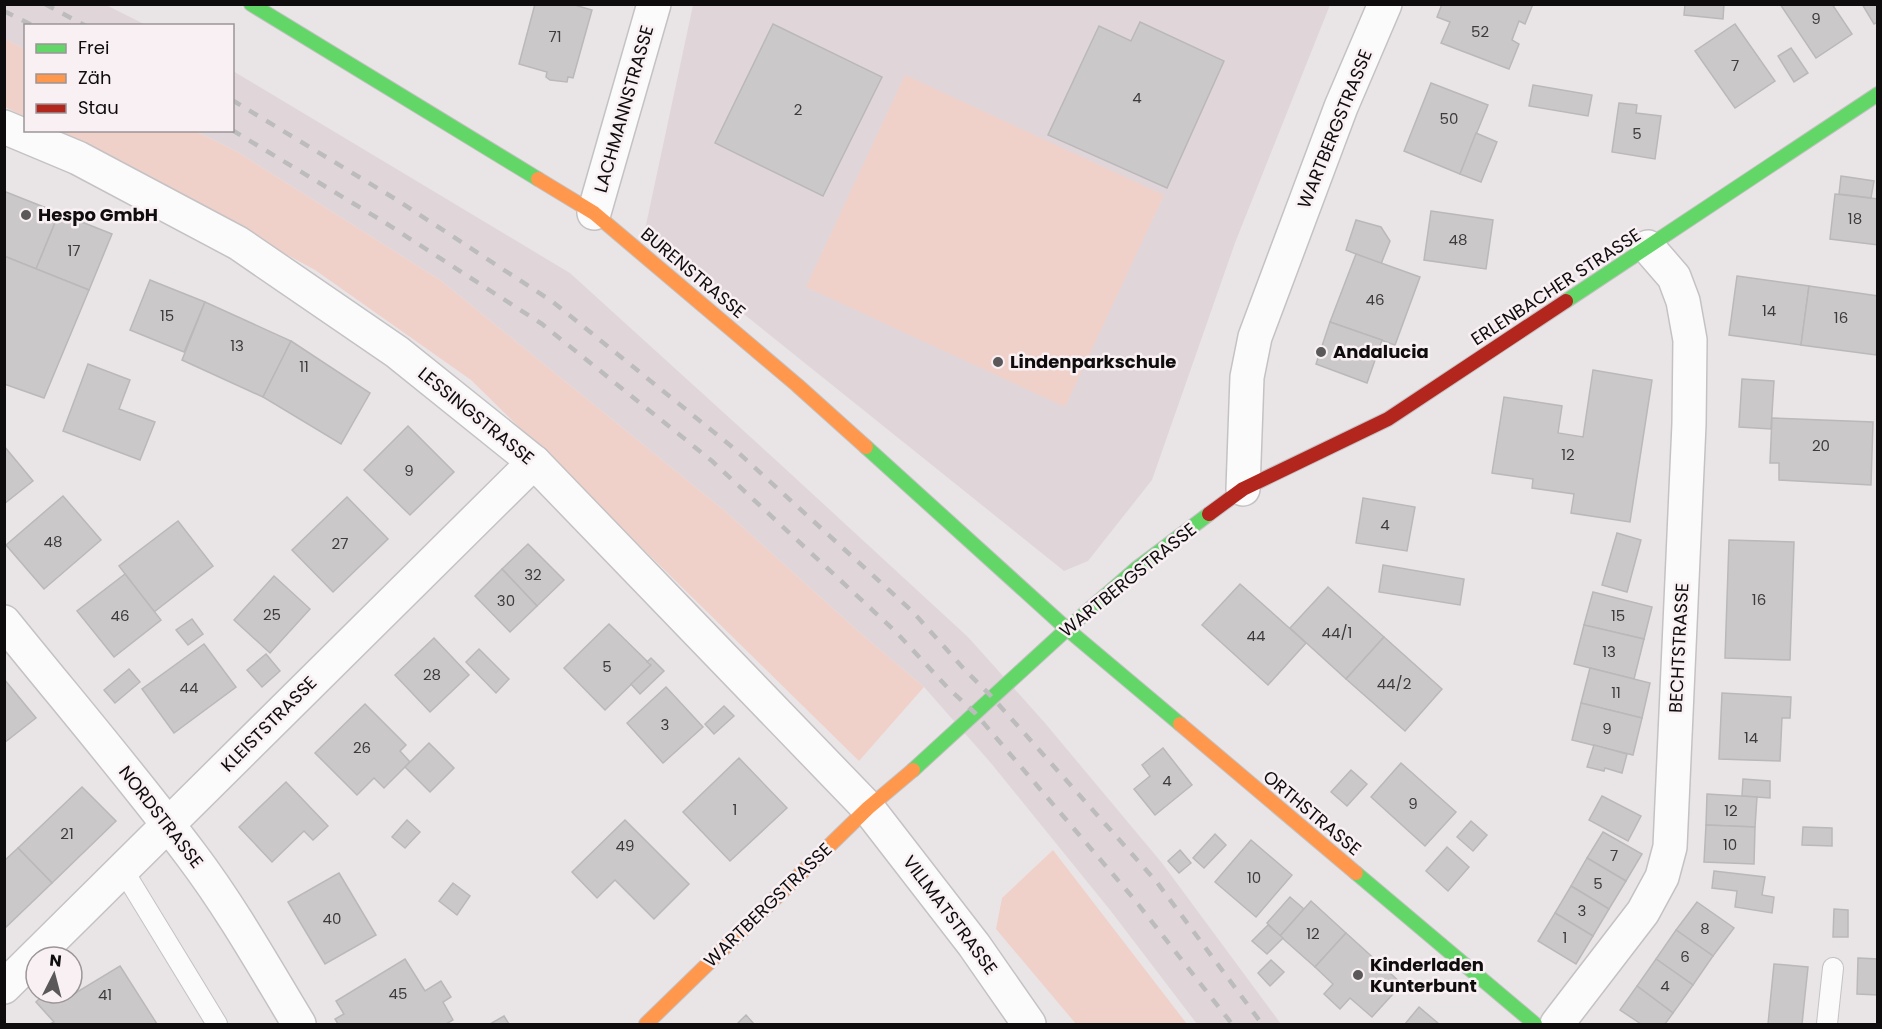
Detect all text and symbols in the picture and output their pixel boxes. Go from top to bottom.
house number: 9 [1811,8,1821,29]
house number: 52 [1471,21,1489,42]
street label: LACHMANNSTRASSE [588,22,659,195]
legend [24,24,234,132]
house number: 71 [549,26,562,47]
text: Frei [78,35,109,60]
street label: WARTBERGSTRASSE [1291,46,1378,212]
house number: 7 [1731,55,1739,76]
text: Zäh [78,65,111,90]
house number: 4 [1132,87,1142,108]
text: Stau [78,95,119,120]
house number: 2 [794,99,802,120]
house number: 50 [1440,108,1458,129]
house number: 5 [1632,123,1642,144]
place label: Hespo GmbH [38,202,158,227]
marker: Hespo GmbH [19,208,33,222]
house number: 18 [1848,208,1862,229]
street label: BURENSTRASSE [636,221,751,324]
street label: ERLENBACHER STRASSE [1466,222,1646,351]
house number: 48 [1449,229,1467,250]
house number: 17 [68,240,81,261]
house number: 46 [1366,289,1384,310]
house number: 14 [1762,300,1776,321]
house number: 15 [160,305,174,326]
house number: 16 [1834,307,1848,328]
house number: 13 [230,335,244,356]
place label: Andalucia [1333,339,1429,364]
marker: Andalucia [1314,345,1328,359]
place label: Lindenparkschule [1010,349,1176,374]
marker: Lindenparkschule [991,355,1005,369]
house number: 11 [299,356,309,377]
street label: LESSINGSTRASSE [413,361,540,470]
house number: 20 [1812,435,1830,456]
house number: 12 [1561,444,1575,465]
house number: 9 [404,460,414,481]
house number: 4 [1380,514,1390,535]
street label: WARTBERGSTRASSE [1054,517,1201,643]
house number: 48 [44,531,62,552]
house number: 27 [332,533,348,554]
house number: 32 [524,564,542,585]
street label: BECHTSTRASSE [1663,582,1694,714]
house number: 16 [1752,589,1766,610]
house number: 30 [497,590,515,611]
house number: 25 [263,604,281,625]
house number: 46 [111,605,129,626]
house number: 15 [1611,605,1625,626]
house number: 44/1 [1322,622,1352,643]
house number: 44 [1247,625,1265,646]
house number: 13 [1602,641,1616,662]
house number: 5 [602,656,612,677]
house number: 28 [423,664,441,685]
street label: KLEISTSTRASSE [215,670,322,777]
house number: 44/2 [1377,673,1411,694]
house number: 44 [180,677,198,698]
house number: 11 [1611,682,1621,703]
house number: 3 [661,714,669,735]
house number: 9 [1602,718,1612,739]
house number: 14 [1744,727,1758,748]
house number: 26 [353,737,371,758]
street label: NORDSTRASSE [113,760,209,873]
street label: ORTHSTRASSE [1258,764,1367,861]
house number: 4 [1162,770,1172,791]
house number: 9 [1408,793,1418,814]
house number: 1 [733,799,737,820]
house number: 12 [1724,800,1738,821]
house number: 21 [60,823,74,844]
house number: 10 [1723,834,1737,855]
house number: 49 [616,835,634,856]
street label: WARTBERGSTRASSE [698,837,837,972]
house number: 7 [1610,845,1618,866]
street label: VILLMATSTRASSE [897,850,1003,979]
house number: 10 [1247,867,1261,888]
house number: 5 [1593,873,1603,894]
house number: 3 [1578,900,1586,921]
house number: 40 [323,908,341,929]
house number: 8 [1700,918,1710,939]
house number: 12 [1306,923,1320,944]
house number: 1 [1563,927,1567,948]
north arrow [24,945,84,1005]
house number: 6 [1680,946,1690,967]
text: N [48,949,63,973]
place label: Kinderladen Kunterbunt [1370,952,1484,998]
marker: Kinderladen Kunterbunt [1351,968,1365,982]
house number: 4 [1660,975,1670,996]
house number: 45 [389,983,407,1004]
house number: 41 [98,984,112,1005]

